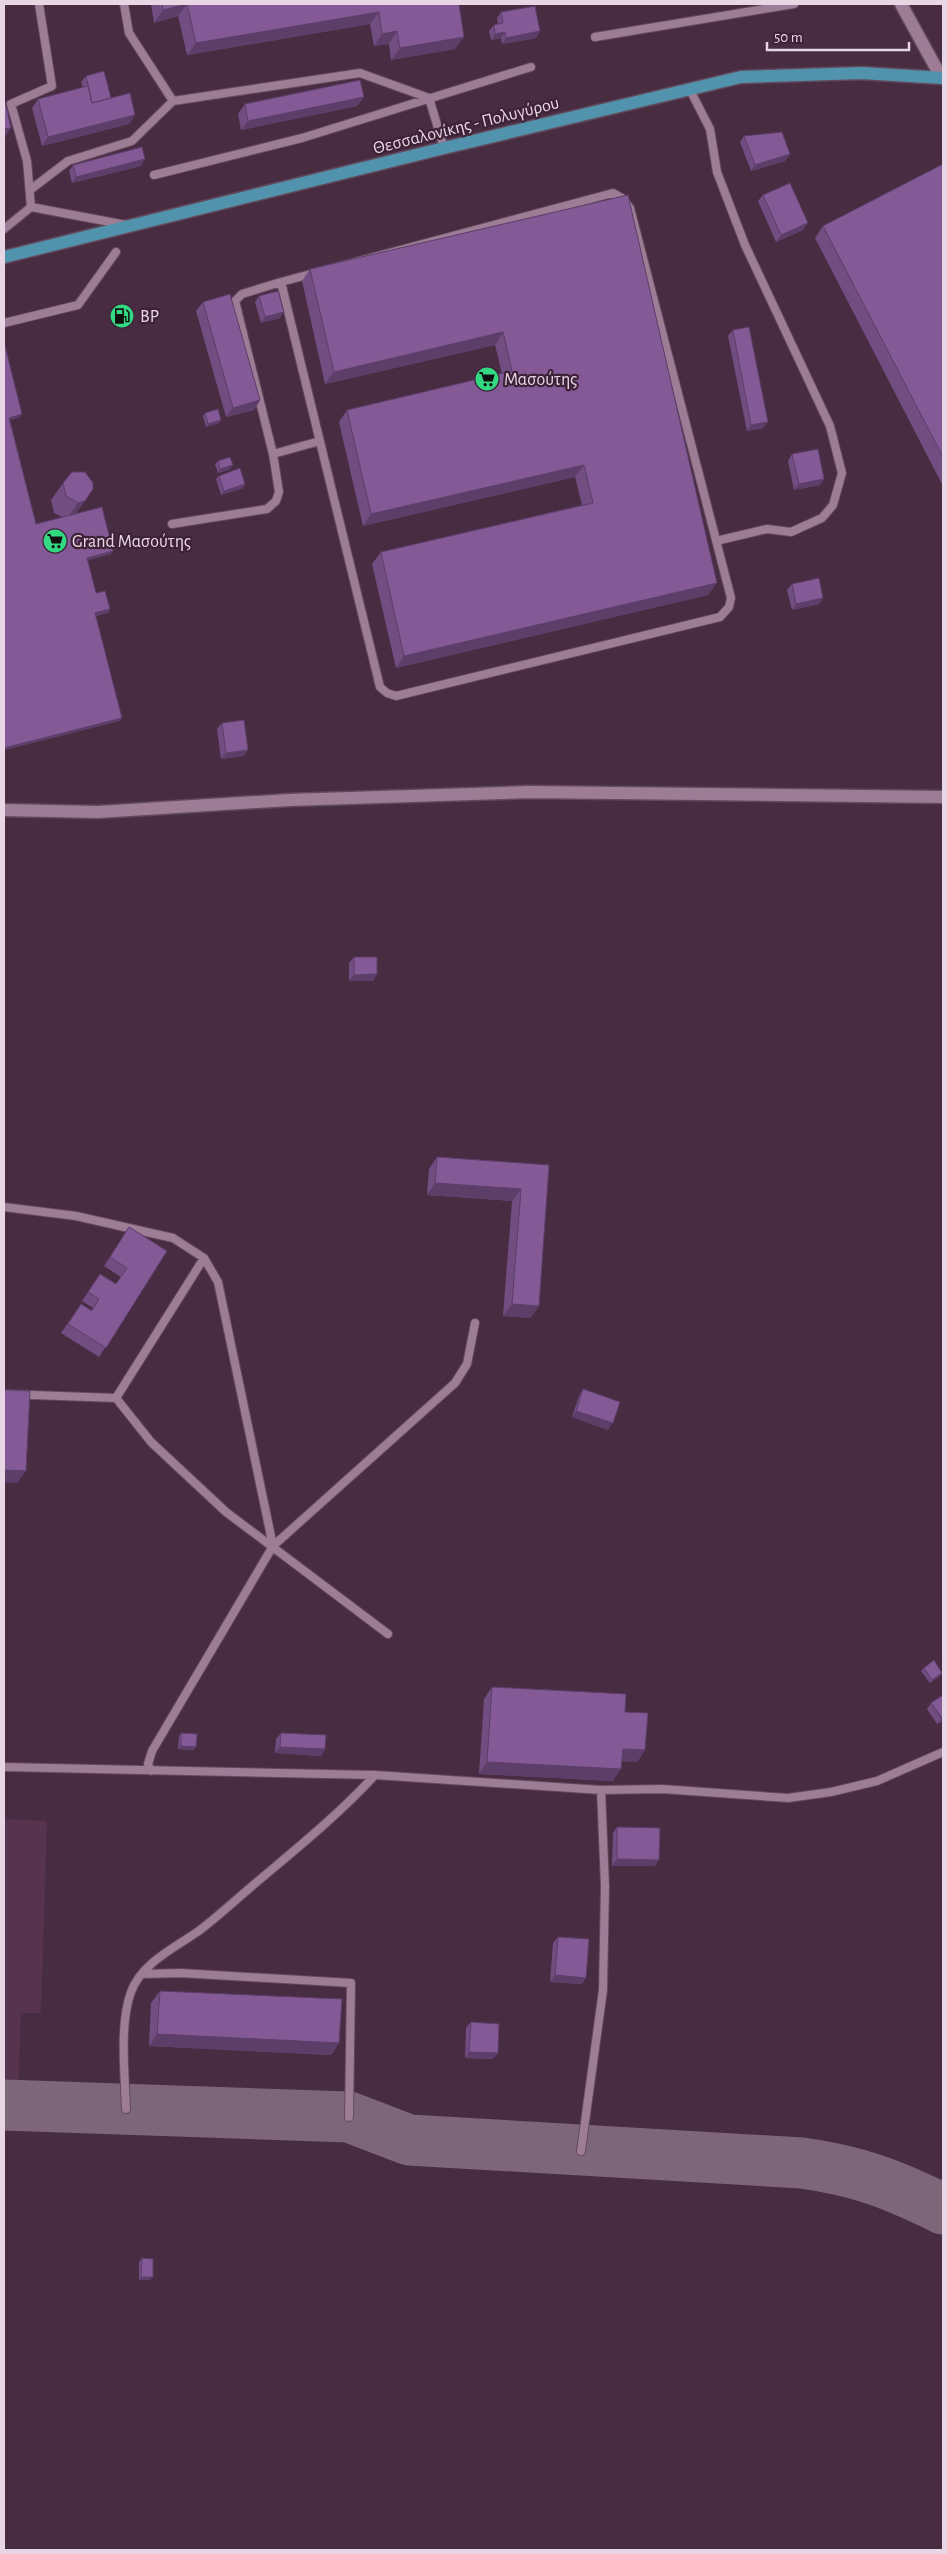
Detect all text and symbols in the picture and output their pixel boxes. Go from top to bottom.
scale bar [767,20,910,52]
text: 50 m [774,30,803,45]
street label: Θεσσαλονίκης - Πολυγύρου [371,93,561,158]
fuel station icon: BP [109,303,135,329]
place label: BP [140,308,159,326]
supermarket icon: Μασούτης [474,366,500,392]
place label: Μασούτης [504,371,577,389]
supermarket icon: Grand Μασούτης [42,528,68,554]
place label: Grand Μασούτης [72,533,191,551]

